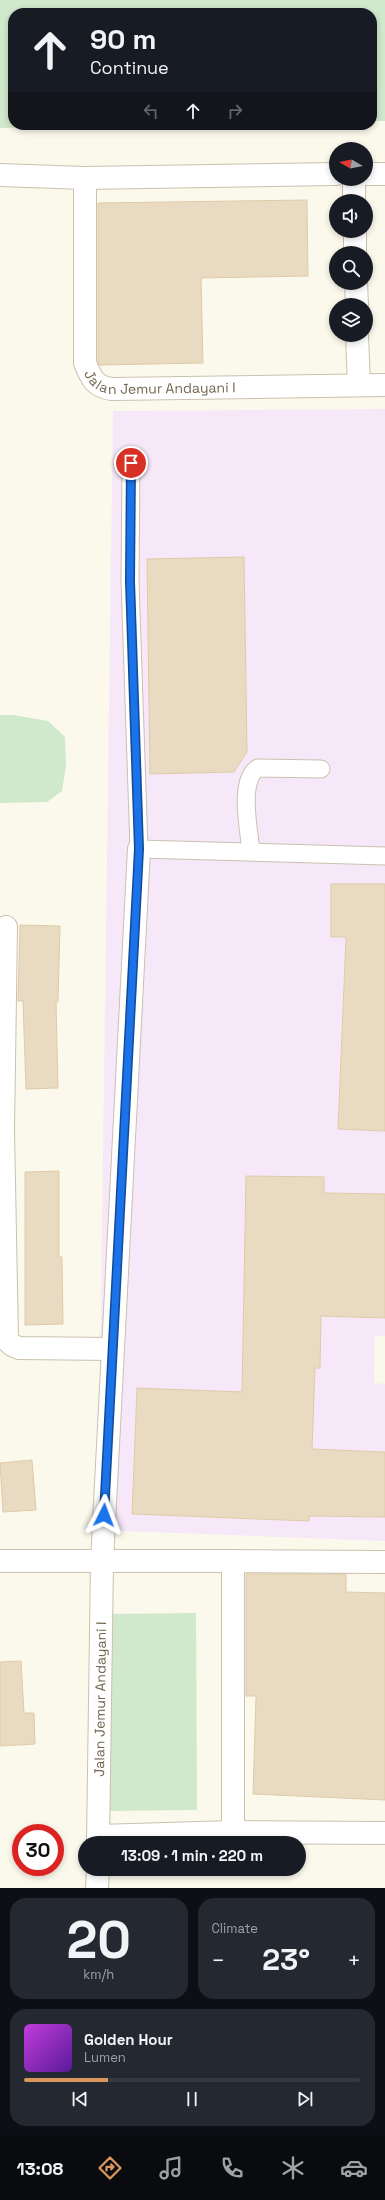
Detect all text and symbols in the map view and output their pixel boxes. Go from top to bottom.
text: 90 m [90,21,156,57]
icon: ahead [24,24,76,76]
text: Continue [90,56,169,79]
icon: left [140,100,162,122]
icon: ahead [182,100,204,122]
icon: right [224,100,246,122]
north arrow [329,142,373,186]
map controls [329,142,373,342]
button: sound [329,194,373,238]
button: search [329,246,373,290]
button: layers [329,298,373,342]
street label: Jalan Jemur Andayani I [80,367,236,398]
pin [114,446,148,480]
icon: arrive [120,452,142,474]
position arrow [83,1494,125,1536]
street label: Jalan Jemur Andayani I [90,1621,110,1777]
speed limit sign: 30 [12,1824,64,1876]
text: 13:09 · 1 min · 220 m [121,1846,263,1865]
text: 20 [66,1907,131,1973]
text: Climate [212,1920,258,1937]
text: 23° [262,1940,310,1979]
text: − [212,1946,225,1974]
text: + [347,1946,361,1974]
text: km/h [83,1966,114,1983]
text: Golden Hour [84,2030,173,2049]
text: Lumen [84,2049,126,2066]
icon: previous [69,2088,91,2110]
icon: pause [181,2088,203,2110]
icon: next [294,2088,316,2110]
icon: directions [96,2154,124,2182]
icon: music [157,2154,185,2182]
icon: phone [218,2154,246,2182]
icon: climate [279,2154,307,2182]
icon: car [340,2154,368,2182]
text: 13:08 [17,2157,63,2180]

